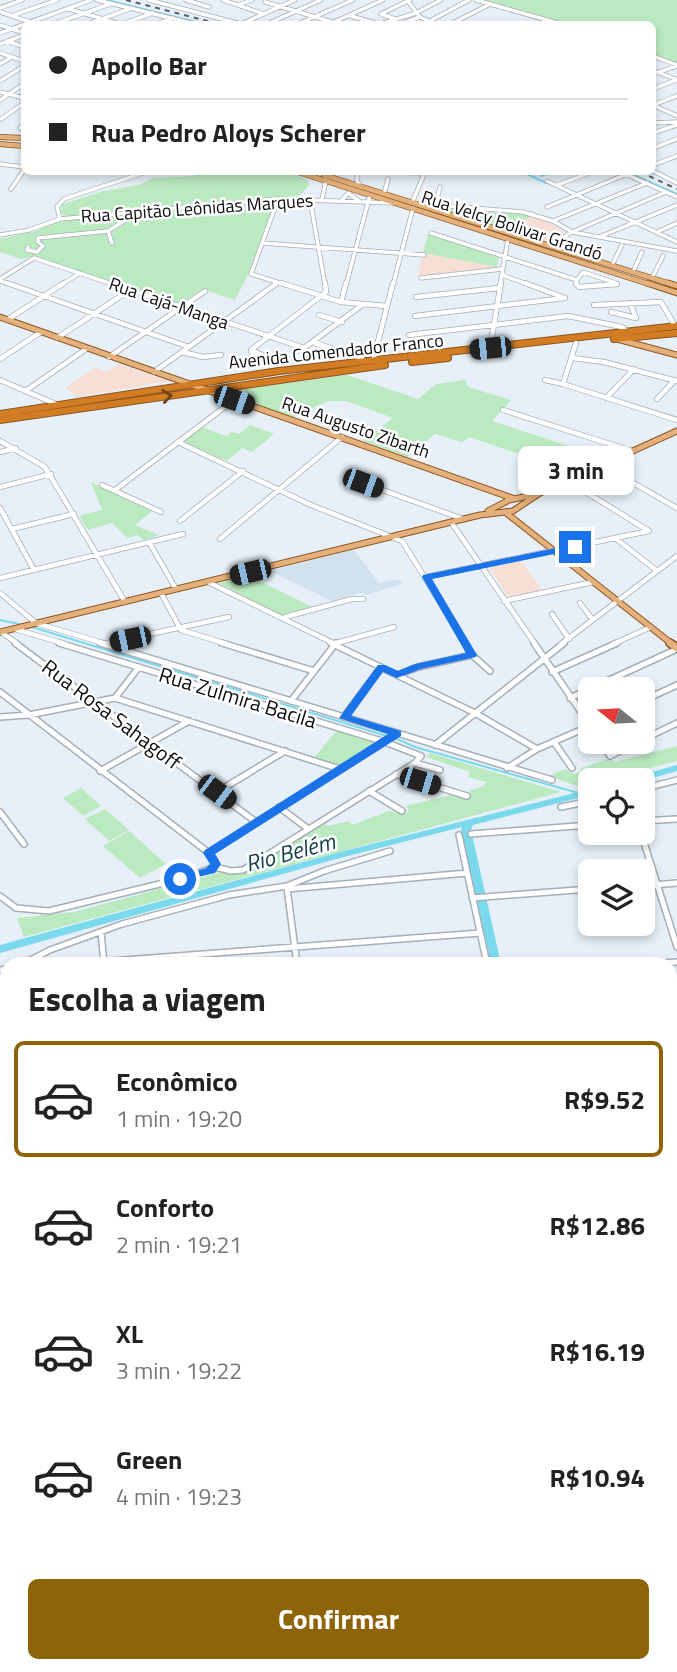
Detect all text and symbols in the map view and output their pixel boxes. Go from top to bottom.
text: Apollo Bar [91,46,207,85]
text: Rua Pedro Aloys Scherer [91,113,366,152]
street label: Rua Velcy Bolivar Grandó [418,183,606,267]
street label: Rua Capitão Leônidas Marques [80,186,314,230]
street label: Rua Cajá-Manga [105,270,233,336]
street label: Avenida Comendador Franco [227,326,445,376]
car [469,335,512,361]
car [211,383,258,417]
one-way arrow [162,389,173,404]
street label: Rua Augusto Zibarth [278,389,434,465]
callout: 3 min [517,446,633,494]
text: 3 min [548,453,604,488]
car [340,466,387,500]
route end [559,531,591,563]
car [228,557,273,587]
car [108,624,153,654]
street label: Rua Rosa Sahagoff [36,651,189,777]
street label: Rua Zulmira Bacila [155,658,321,736]
north arrow [578,677,654,754]
map controls [578,677,655,936]
car [397,765,444,797]
button: locate [578,768,655,845]
car [194,771,241,813]
water label: Rio Belém [241,823,340,881]
button: layers [578,859,655,936]
route start [164,863,196,895]
text: Escolha a viagem [28,975,266,1023]
text: Econômico [116,1062,238,1101]
icon: car [32,1068,95,1131]
text: R$9.52 [564,1080,645,1119]
text: 1 min · 19:20 [116,1101,242,1136]
text: Conforto [116,1188,214,1227]
icon: car [32,1194,95,1257]
text: R$12.86 [549,1206,645,1245]
text: 2 min · 19:21 [116,1227,242,1262]
text: XL [116,1314,143,1353]
icon: car [32,1320,95,1383]
text: R$16.19 [549,1332,645,1371]
text: 3 min · 19:22 [116,1353,242,1388]
text: Green [116,1440,182,1479]
icon: car [32,1446,95,1509]
text: R$10.94 [549,1458,645,1497]
text: 4 min · 19:23 [116,1479,242,1514]
button: Confirmar [28,1579,649,1659]

